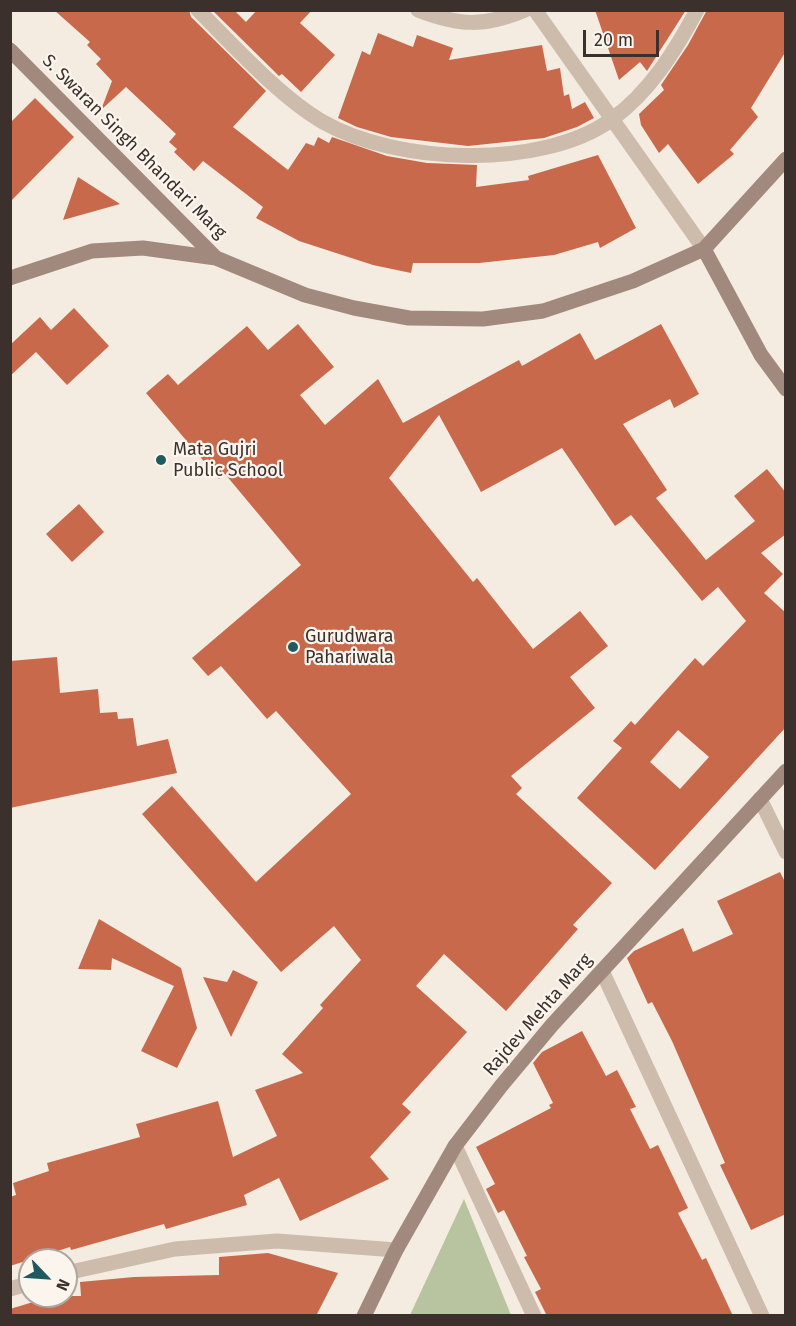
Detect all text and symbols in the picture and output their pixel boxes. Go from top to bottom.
scale bar [586,18,662,56]
text: 20 m [594,29,633,51]
street label: S. Swaran Singh Bhandari Marg [37,50,231,244]
place label: Mata Gujri Public School [173,439,283,482]
marker: Mata Gujri Public School [154,453,168,467]
place label: Gurudwara Pahariwala [305,626,394,668]
marker: Gurudwara Pahariwala [286,640,300,654]
street label: Rajdev Mehta Marg [479,950,597,1080]
north arrow [18,1248,78,1308]
text: N [52,1276,74,1294]

